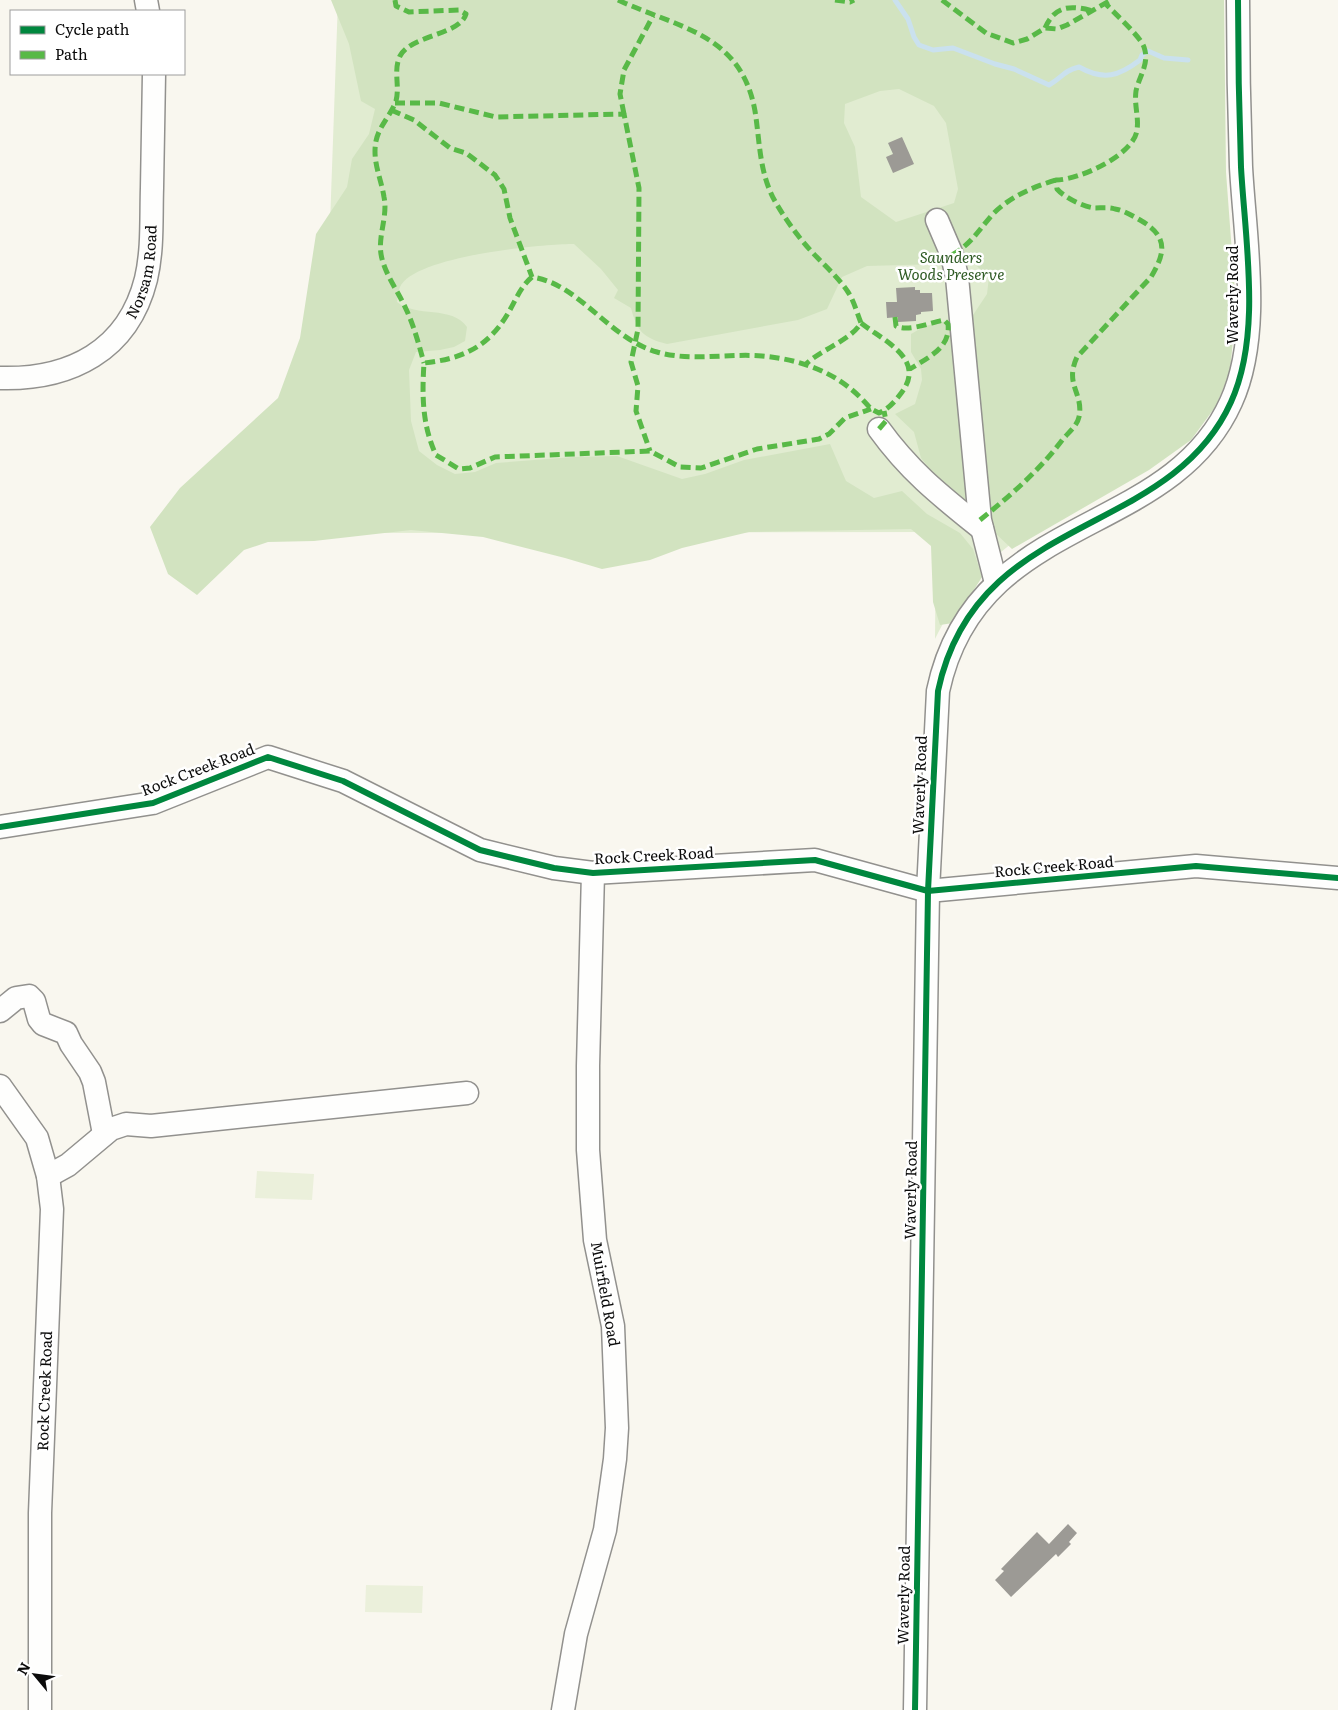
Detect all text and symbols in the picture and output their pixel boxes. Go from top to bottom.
legend [10,10,185,75]
text: Cycle path [55,17,130,40]
text: Path [55,42,88,65]
street label: Norsam Road [119,225,161,323]
park label: Saunders Woods Preserve [897,245,1005,285]
street label: Waverly Road [1220,245,1243,345]
street label: Waverly Road [905,735,932,835]
street label: Rock Creek Road [137,736,258,801]
street label: Rock Creek Road [593,840,714,869]
street label: Rock Creek Road [993,849,1115,882]
street label: Waverly Road [897,1140,922,1240]
street label: Muirfield Road [586,1239,627,1348]
street label: Rock Creek Road [30,1331,57,1451]
street label: Waverly Road [890,1545,915,1645]
north arrow [10,1650,60,1700]
text: N [11,1658,34,1678]

